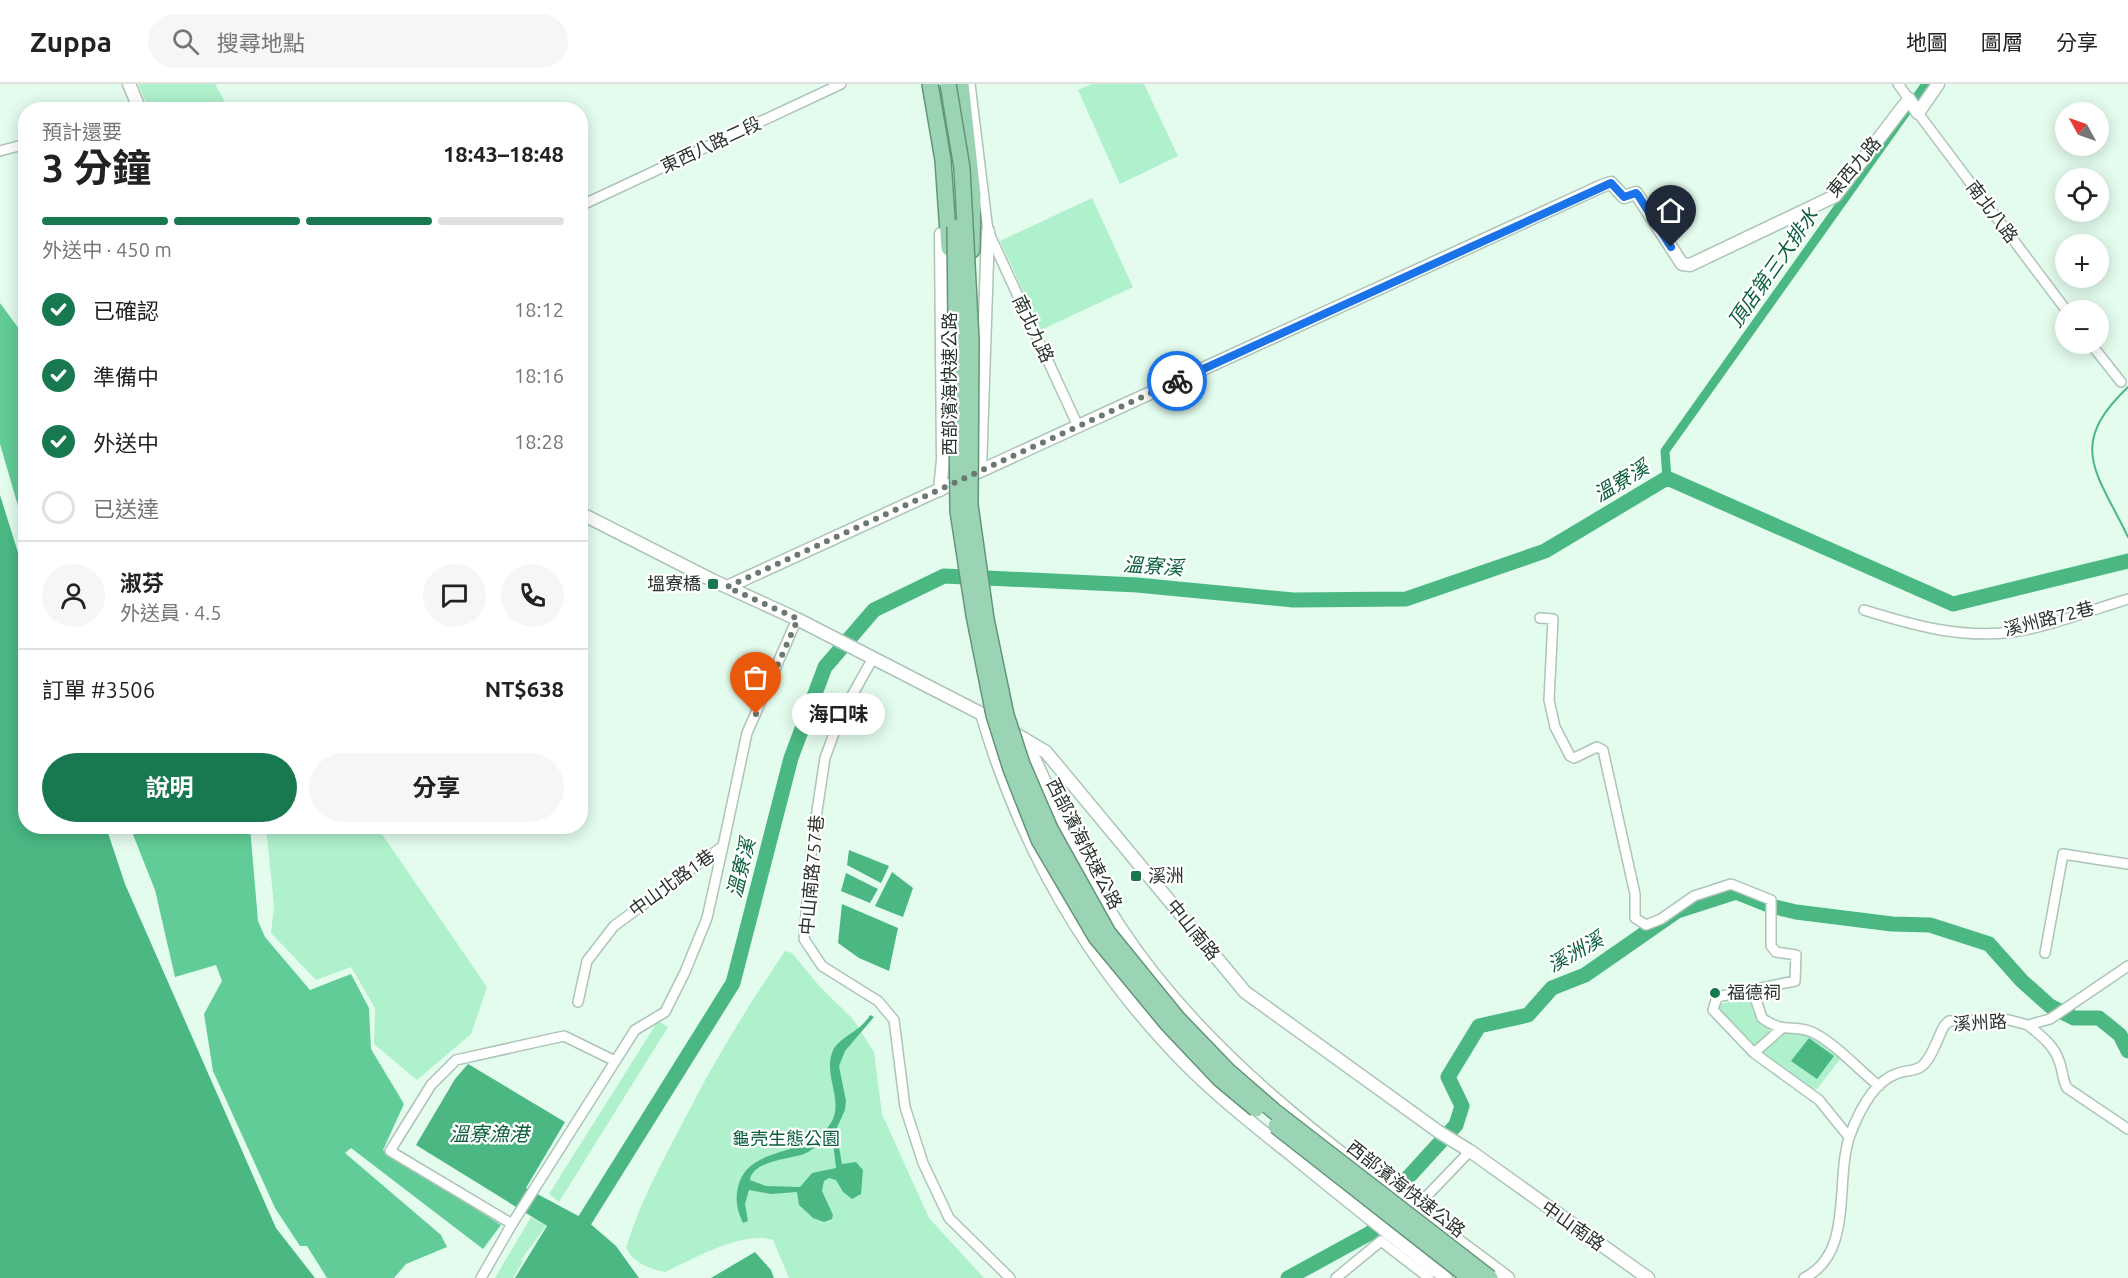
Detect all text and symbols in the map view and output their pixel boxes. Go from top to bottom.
search box [148,14,568,68]
icon: search [169,25,202,58]
text: Zuppa [30,26,112,57]
text: 搜尋地點 [217,30,305,55]
text: 地圖 [1906,30,1948,54]
text: 圖層 [1981,30,2023,54]
text: 分享 [2056,30,2098,54]
north arrow [2055,102,2109,156]
map controls [2055,102,2109,354]
street label: 東西八路二段 [657,112,764,176]
text: 預計還要 [42,120,122,143]
street label: 東西九路 [1822,132,1884,200]
text: 18:43–18:48 [443,141,564,166]
text: 3 分鐘 [42,146,151,189]
button: locate [2055,168,2109,222]
street label: 南北八路 [1963,177,2022,246]
pin [1645,185,1696,247]
icon: home [1654,194,1687,227]
water label: 頂店第三大排水 [1723,203,1823,332]
button: + [2055,234,2109,288]
text: 外送中 · 450 m [42,238,172,261]
street label: 南北九路 [1010,292,1058,365]
icon: check [42,293,75,326]
text: 已確認 [93,298,159,323]
text: 18:12 [514,298,564,321]
button: − [2055,300,2109,354]
street label: 西部濱海快速公路 [939,312,959,456]
courier [1147,351,1207,411]
icon: check [42,359,75,392]
text: 準備中 [93,364,159,389]
text: 18:16 [514,364,564,387]
icon: bike [1161,365,1194,398]
icon: check [42,425,75,458]
text: 外送中 [93,430,159,455]
text: 18:28 [514,430,564,453]
water label: 溫寮溪 [1589,454,1655,506]
text: 已送達 [93,496,159,521]
water label: 溫寮溪 [1122,552,1187,579]
button: person [42,564,105,627]
button: chat [423,564,486,627]
button: phone [501,564,564,627]
text: 淑芬 [120,570,164,595]
place label: 塭寮橋 [647,573,701,593]
marker: 塭寮橋 [706,577,720,591]
street label: 溪州路72巷 [2002,597,2096,639]
text: 外送員 · 4.5 [120,601,222,624]
pin [730,652,781,714]
icon: bag [739,661,772,694]
text: NT$638 [485,676,564,701]
text: 訂單 #3506 [42,677,155,702]
callout: 海口味 [792,693,885,735]
text: 海口味 [809,702,869,725]
button: 說明 [42,753,297,822]
button: 分享 [309,753,564,822]
street label: 西部濱海快速公路 [1043,775,1126,912]
street label: 中山南路757巷 [796,814,826,936]
water label: 溫寮溪 [722,833,760,900]
street label: 中山北路1巷 [625,845,718,920]
place label: 溪洲 [1148,865,1184,885]
marker: 溪洲 [1129,869,1143,883]
street label: 中山南路 [1163,895,1224,964]
water label: 溪洲溪 [1543,926,1609,976]
place label: 福德祠 [1727,982,1781,1002]
marker: 福德祠 [1708,986,1722,1000]
street label: 溪州路 [1952,1011,2007,1033]
water label: 溫寮漁港 [449,1122,532,1145]
park label: 龜壳生態公園 [732,1128,840,1148]
street label: 西部濱海快速公路 [1344,1136,1470,1240]
street label: 中山南路 [1538,1196,1609,1254]

